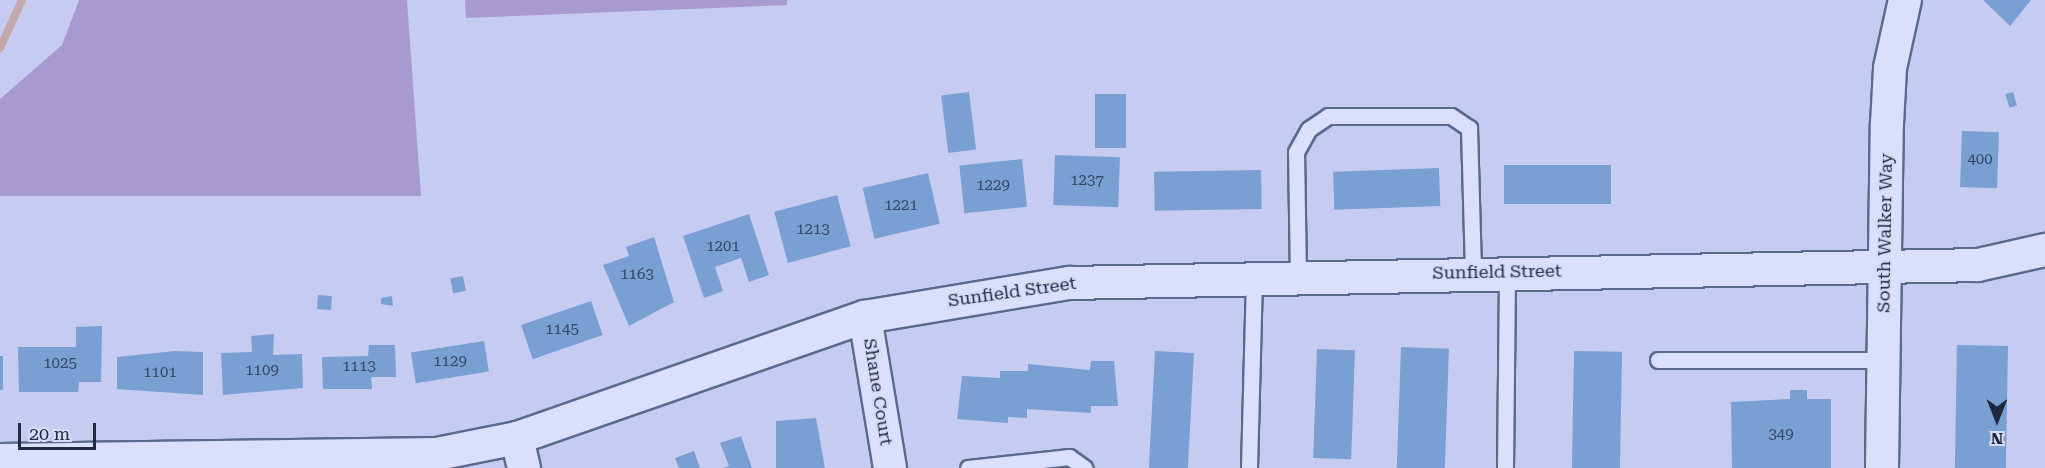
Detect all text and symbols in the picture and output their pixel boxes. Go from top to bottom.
house number: 400 [1967,151,1993,169]
street label: South Walker Way [1873,153,1897,313]
house number: 1237 [1070,172,1104,190]
house number: 1229 [976,177,1010,195]
house number: 1221 [884,197,918,215]
house number: 1213 [796,221,830,239]
house number: 1201 [706,238,740,256]
street label: Sunfield Street [1432,260,1562,284]
house number: 1163 [620,266,654,284]
street label: Sunfield Street [947,272,1077,312]
house number: 1145 [545,321,579,339]
street label: Shane Court [859,337,897,447]
house number: 1129 [433,353,467,371]
house number: 1025 [43,355,77,373]
house number: 1113 [342,358,376,376]
house number: 1109 [245,362,279,380]
house number: 1101 [143,364,177,382]
north arrow [1967,390,2027,450]
scale bar [21,411,99,449]
text: 20 m [29,423,70,444]
house number: 349 [1768,426,1794,444]
text: N [1991,429,2003,448]

